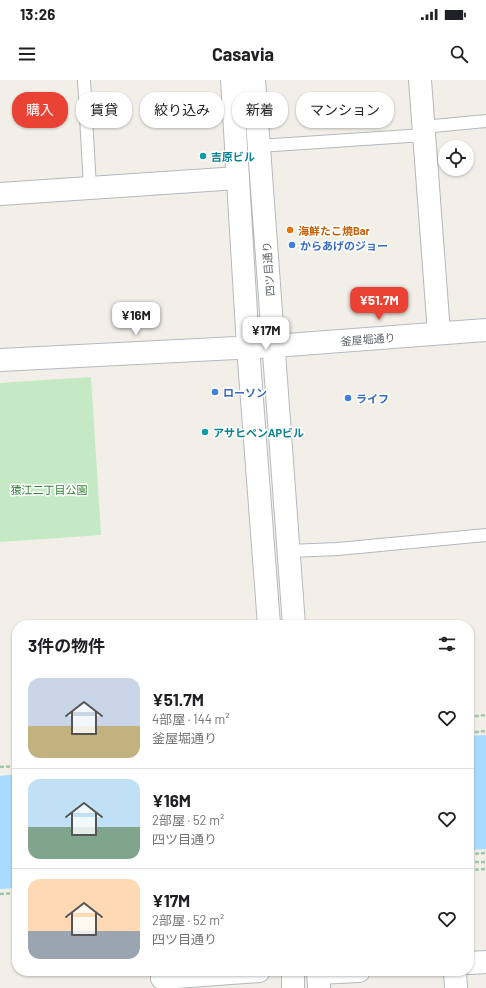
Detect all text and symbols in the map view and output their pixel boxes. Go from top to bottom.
text: 13:26 [20,5,55,23]
icon: menu [16,43,38,65]
text: Casavia [212,43,274,65]
icon: search [448,43,470,65]
chip: 購入 [12,92,68,128]
chip: 賃貸 [76,92,132,128]
chip: 絞り込み [140,92,224,128]
chip: 新着 [232,92,288,128]
chip: マンション [296,92,394,128]
map controls [438,140,474,176]
button: locate [438,140,474,176]
place label: 吉原ビル [211,150,255,163]
marker: 吉原ビル [198,151,208,161]
place label: 海鮮たこ焼Bar [298,224,371,237]
marker: 海鮮たこ焼Bar [285,225,295,235]
place label: からあげのジョー [300,239,388,252]
marker: からあげのジョー [287,240,297,250]
street label: 四ツ目通り [260,241,276,297]
pin: ¥51.7M [346,287,412,321]
text: ¥51.7M [359,292,399,308]
pin: ¥16M [112,302,160,336]
text: ¥16M [121,307,151,323]
pin: ¥17M [242,317,290,351]
text: ¥17M [251,322,281,338]
street label: 釜屋堀通り [340,331,396,347]
place label: ローソン [223,386,267,399]
marker: ローソン [210,387,220,397]
place label: ライフ [356,392,389,405]
marker: ライフ [343,393,353,403]
place label: アサヒペンAPビル [213,426,304,439]
marker: アサヒペンAPビル [200,427,210,437]
park label: 猿江二丁目公園 [11,483,88,496]
icon: filters [436,633,458,655]
text: 3件の物件 [28,635,105,655]
text: ¥51.7M [152,689,204,709]
icon: home [60,694,108,742]
icon: heart [436,707,458,729]
text: 4部屋 · 144 m² [152,711,230,727]
text: 釜屋堀通り [152,730,217,746]
text: ¥16M [152,790,191,810]
icon: home [60,795,108,843]
icon: heart [436,808,458,830]
text: 2部屋 · 52 m² [152,812,224,828]
text: 四ツ目通り [152,831,217,847]
text: ¥17M [152,890,190,910]
icon: home [60,895,108,943]
icon: heart [436,908,458,930]
text: 2部屋 · 52 m² [152,912,224,928]
text: 四ツ目通り [152,931,217,947]

